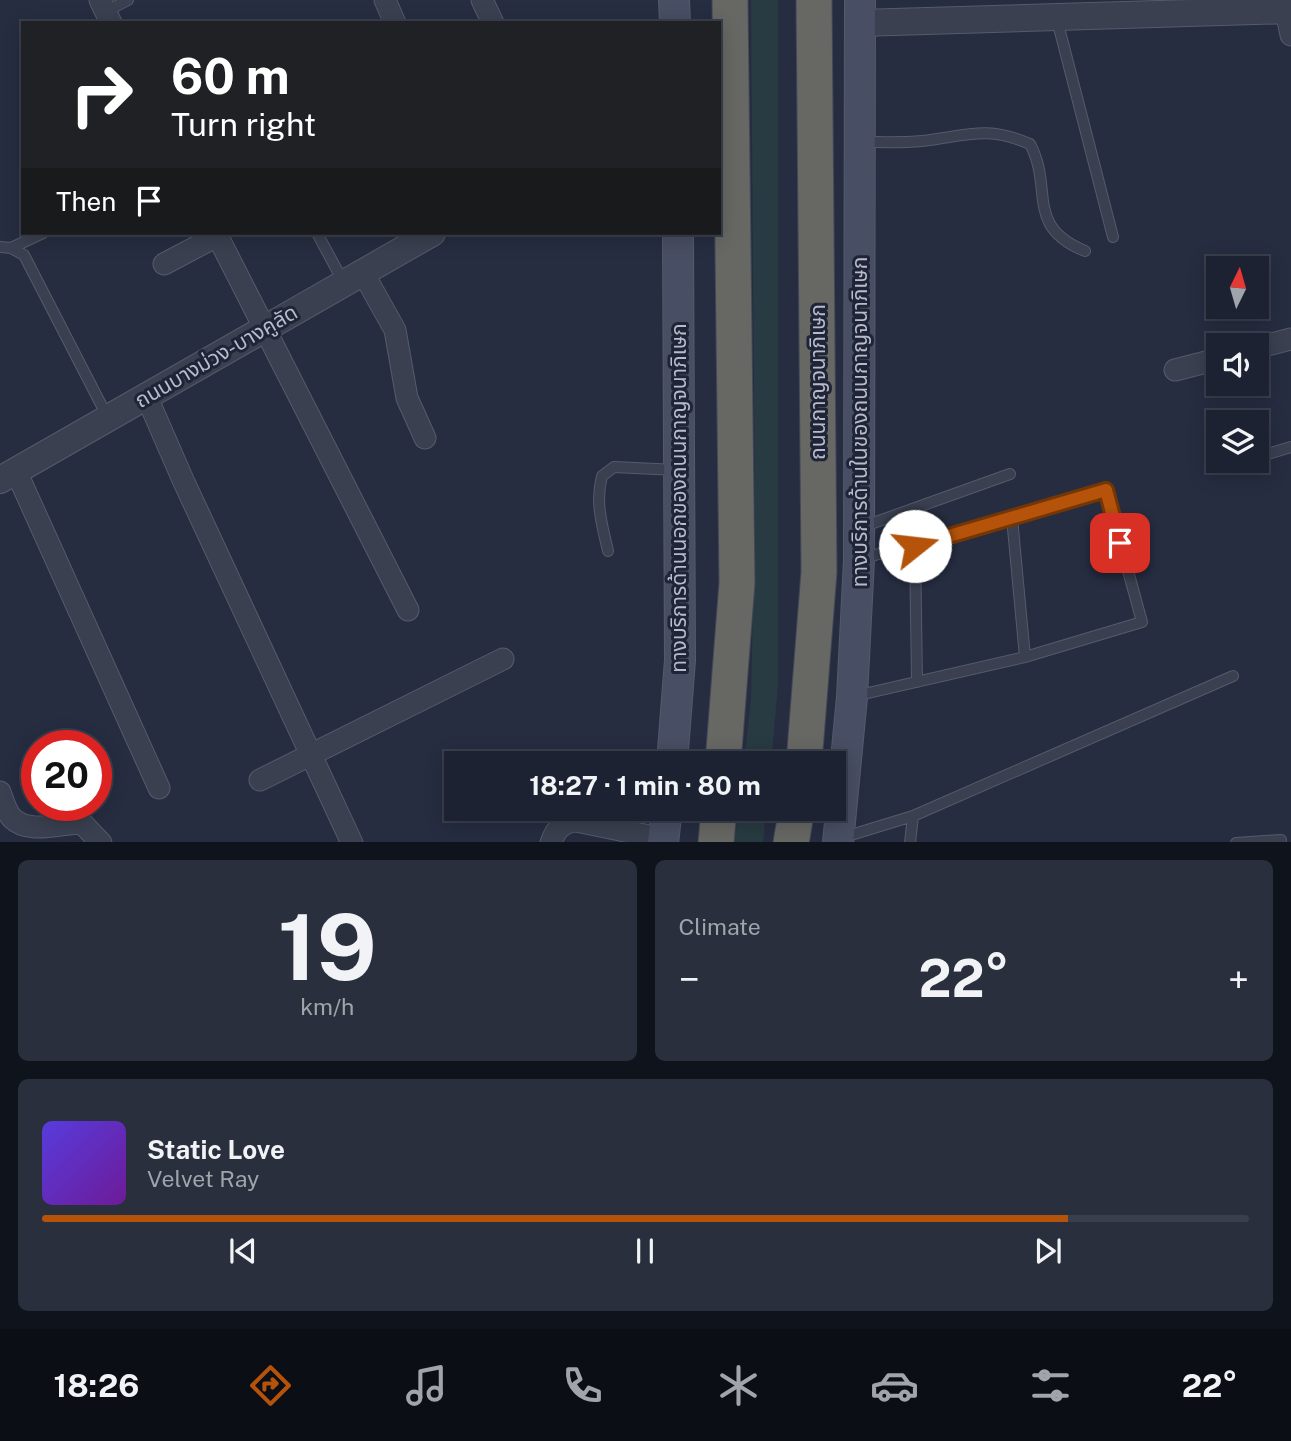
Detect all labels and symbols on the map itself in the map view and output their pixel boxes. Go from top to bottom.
north arrow [1206,256,1269,318]
street label: ทางบริการด้านในของถนนกาญจนาภิเษก [847,257,872,587]
street label: ถนนบางม่วง-บางคูลัด [130,299,302,414]
street label: ถนนกาญจนาภิเษก [805,304,830,460]
street label: ทางบริการด้านนอกของถนนกาญจนาภิเษก [666,323,691,673]
position arrow [878,509,952,583]
pin [1090,513,1150,573]
speed limit sign: 20 [21,730,112,821]

